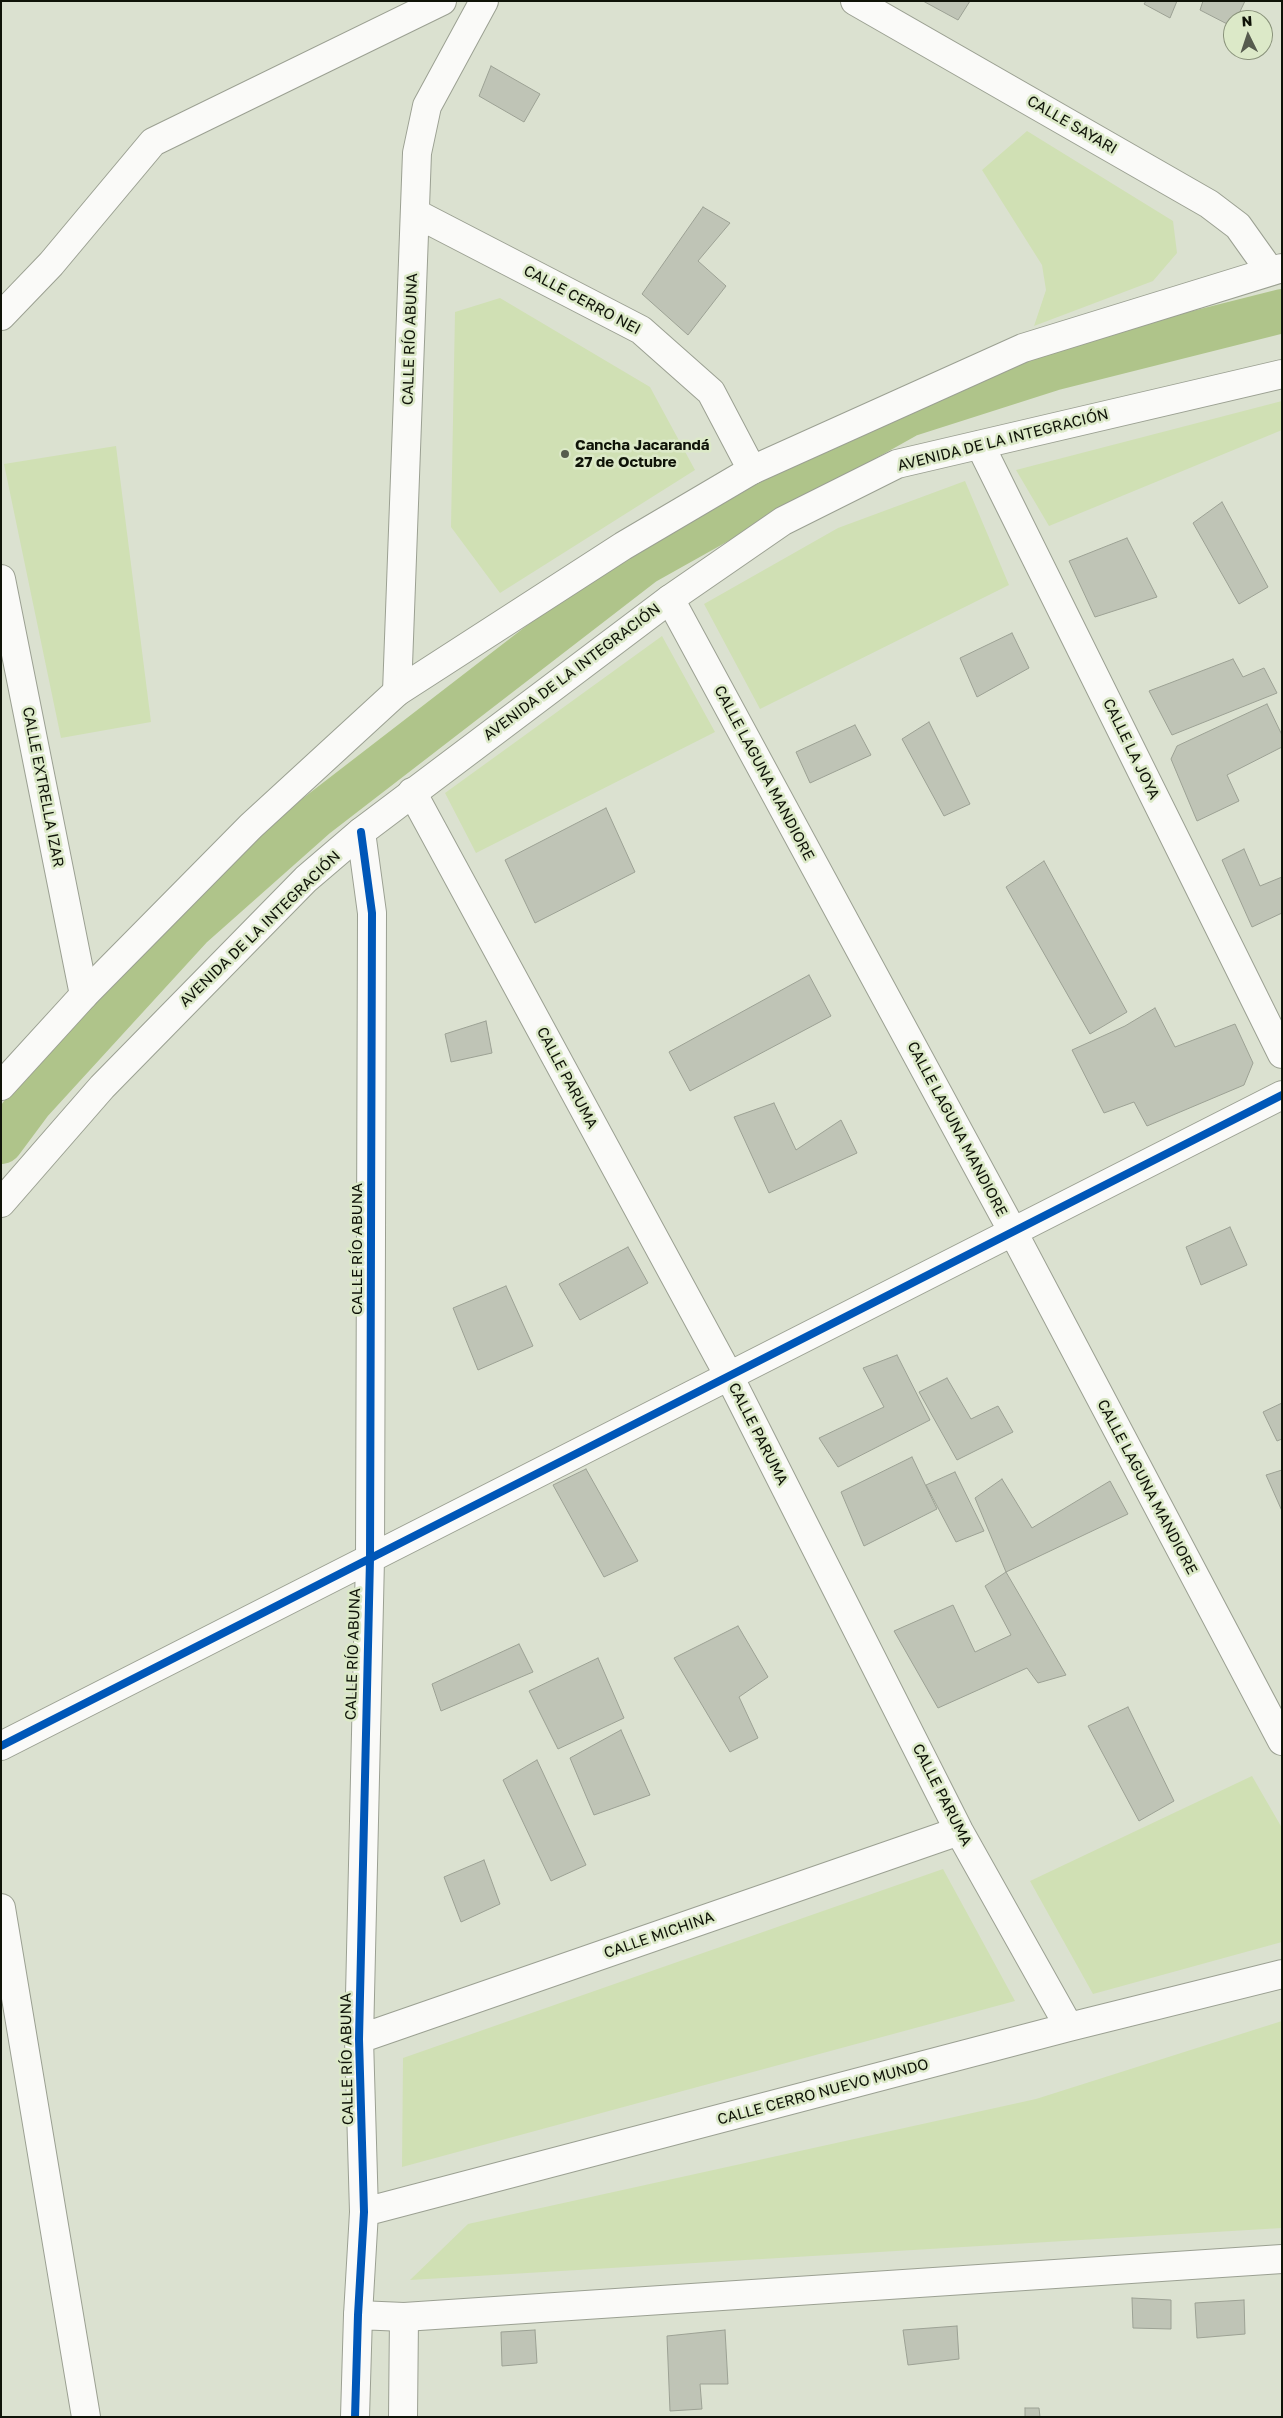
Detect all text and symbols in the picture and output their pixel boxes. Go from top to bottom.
north arrow [1223,10,1273,60]
text: N [1241,12,1253,29]
street label: CALLE SAYARI [1024,92,1120,158]
street label: CALLE CERRO NEI [520,262,644,338]
street label: CALLE RÍO ABUNA [399,273,421,405]
street label: AVENIDA DE LA INTEGRACIÓN [896,405,1110,475]
place label: Cancha Jacarandá 27 de Octubre [575,436,709,471]
marker: Cancha Jacarandá 27 de Octubre [559,448,571,460]
street label: AVENIDA DE LA INTEGRACIÓN [480,600,664,744]
street label: CALLE LAGUNA MANDIORE [710,682,818,864]
street label: CALLE LA JOYA [1099,696,1163,802]
street label: CALLE EXTRELLA IZAR [19,705,67,869]
street label: AVENIDA DE LA INTEGRACIÓN [176,847,344,1011]
street label: CALLE PARUMA [533,1024,601,1132]
street label: CALLE LAGUNA MANDIORE [903,1038,1011,1220]
street label: CALLE RÍO ABUNA [348,1183,366,1315]
street label: CALLE PARUMA [724,1380,792,1488]
street label: CALLE LAGUNA MANDIORE [1093,1396,1201,1578]
street label: CALLE RÍO ABUNA [342,1588,364,1720]
street label: CALLE PARUMA [908,1741,976,1849]
street label: CALLE MICHINA [602,1908,716,1962]
street label: CALLE RÍO ABUNA [337,1993,357,2125]
street label: CALLE CERRO NUEVO MUNDO [716,2055,930,2129]

